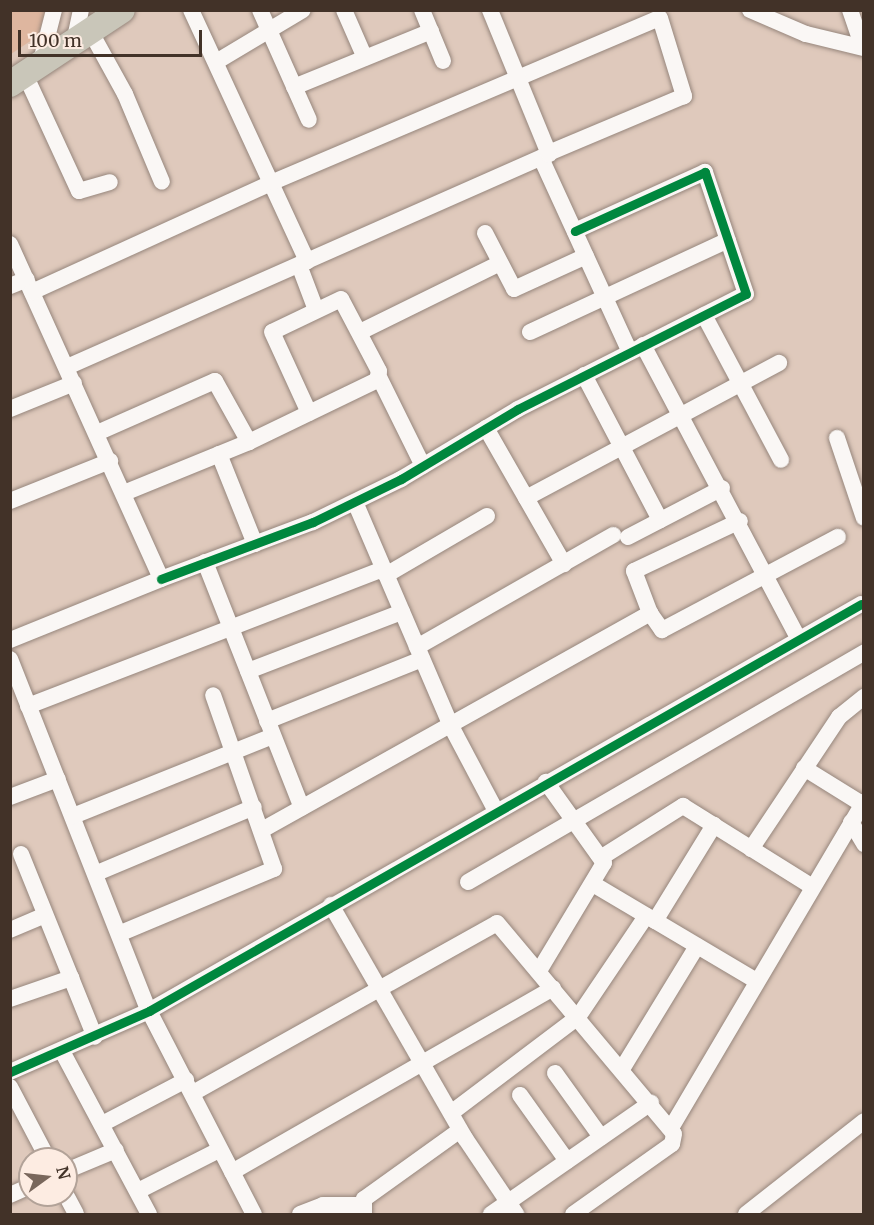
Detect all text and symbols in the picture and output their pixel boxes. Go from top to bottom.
scale bar [21,18,206,56]
text: 100 m [29,29,82,52]
north arrow [18,1147,78,1207]
text: N [52,1164,75,1182]

